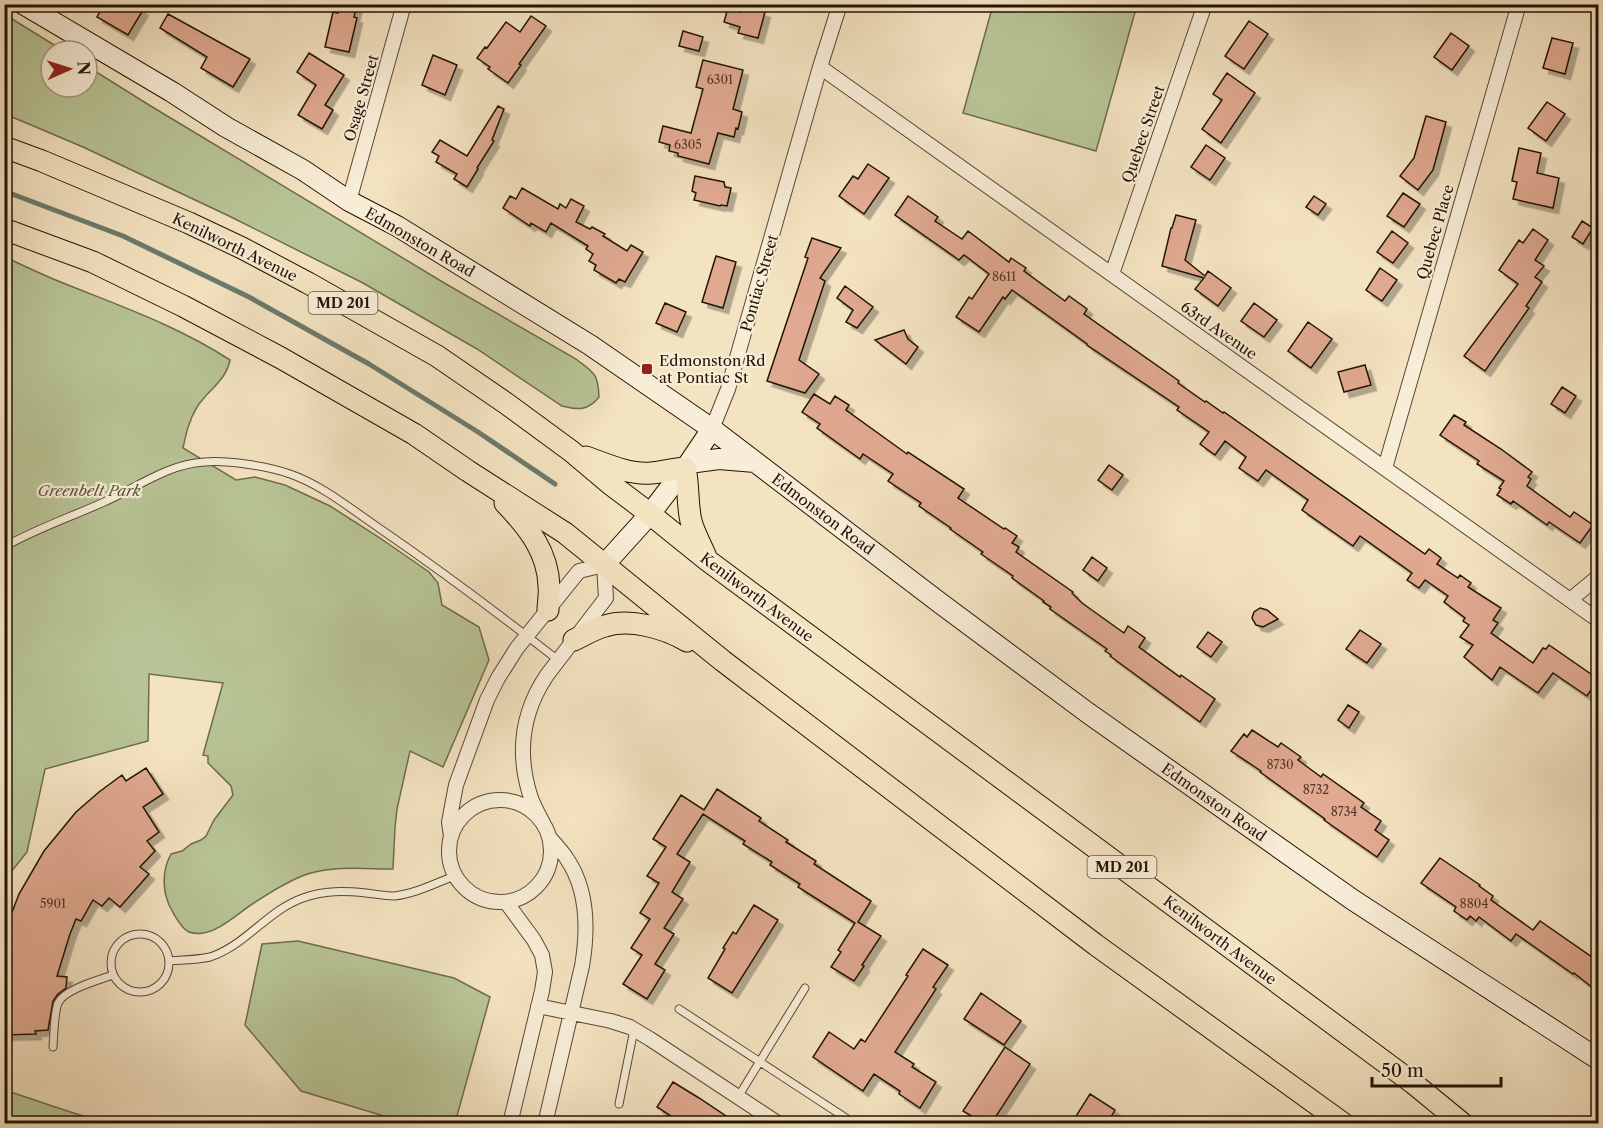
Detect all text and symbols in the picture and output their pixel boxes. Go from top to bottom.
north arrow [39,39,99,99]
street label: Osage Street [340,52,383,144]
text: N [74,61,94,76]
house number: 6301 [707,72,733,87]
street label: Quebec Street [1117,82,1169,185]
house number: 6305 [674,137,702,152]
street label: Quebec Place [1412,182,1458,282]
street label: Edmonston Road [362,203,478,281]
street label: Kenilworth Avenue [169,208,301,286]
street label: Pontiac Street [736,232,782,334]
house number: 8611 [992,269,1016,284]
road number: MD 201 [308,292,378,314]
street label: 63rd Avenue [1177,297,1261,363]
place label: Edmonston Rd at Pontiac St [659,351,765,387]
marker: Edmonston Rd at Pontiac St [640,362,654,376]
street label: Edmonston Road [768,469,878,559]
park label: Greenbelt Park [37,481,141,500]
street label: Kenilworth Avenue [697,548,817,646]
house number: 8730 [1266,757,1294,772]
street label: Edmonston Road [1158,759,1270,845]
house number: 8732 [1303,782,1329,797]
house number: 8734 [1331,804,1357,819]
road number: MD 201 [1088,856,1156,878]
street label: Kenilworth Avenue [1160,891,1280,989]
house number: 5901 [40,896,66,911]
house number: 8804 [1460,896,1488,911]
scale bar [1372,1050,1501,1088]
text: 50 m [1381,1060,1424,1082]

